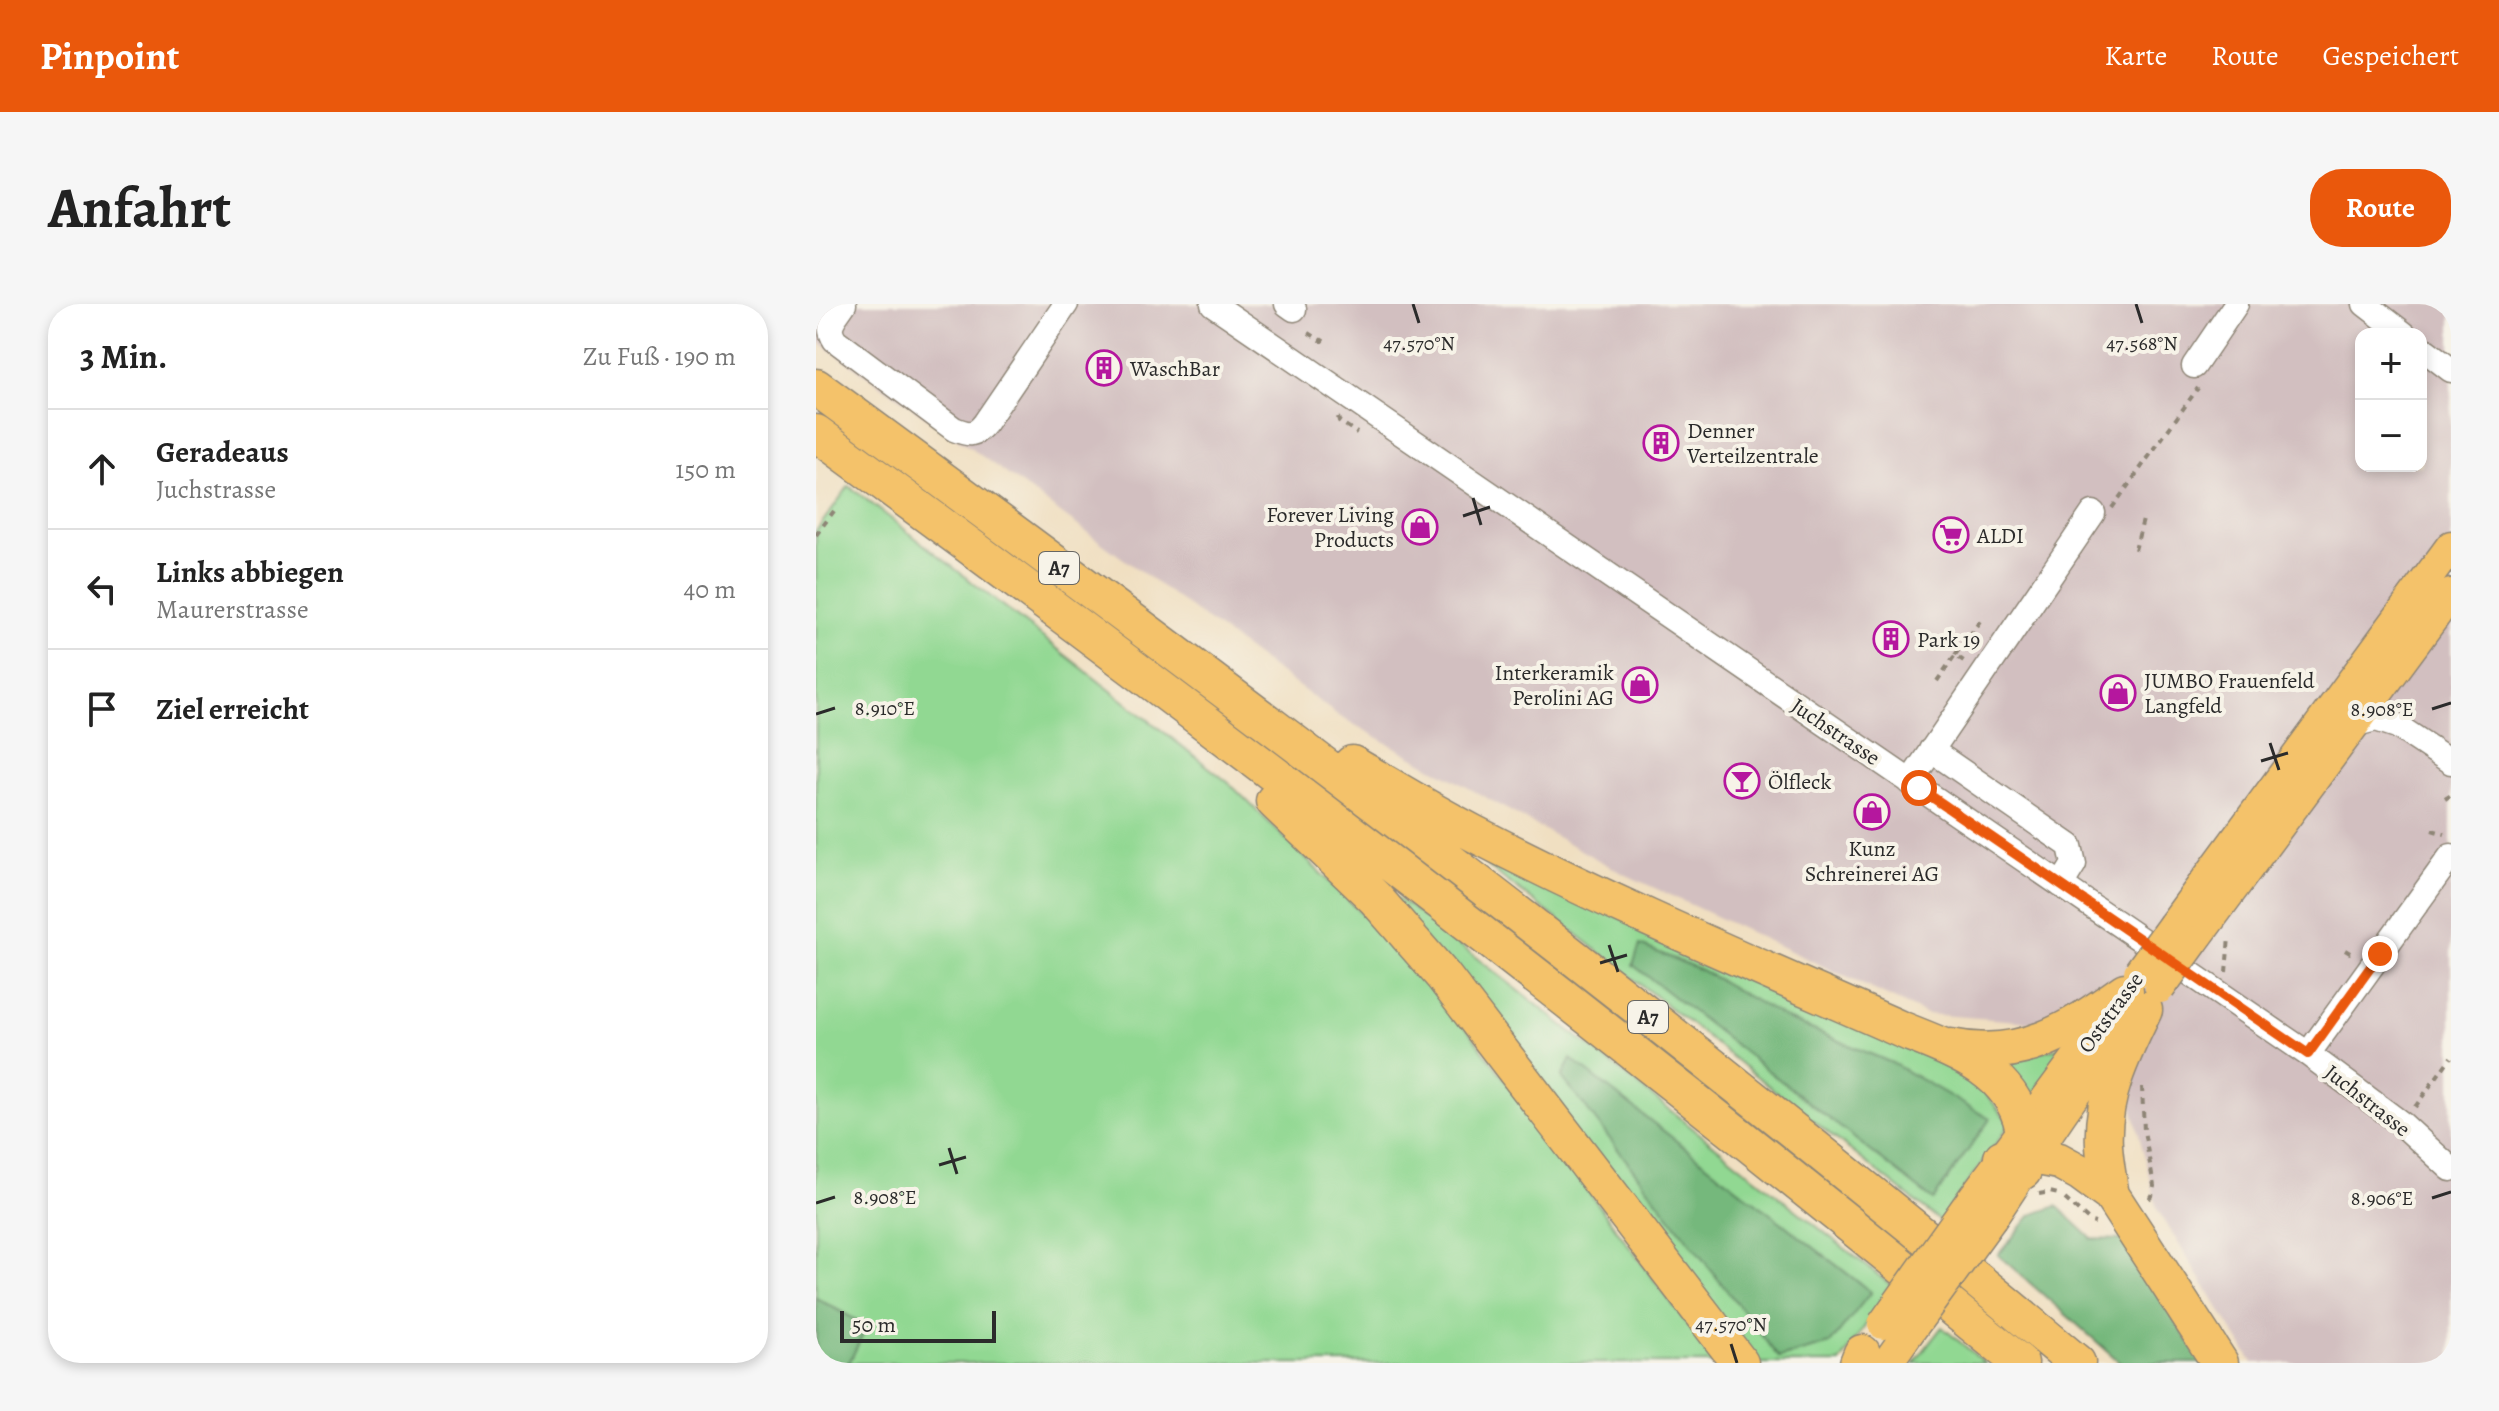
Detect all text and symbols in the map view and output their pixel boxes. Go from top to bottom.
text: Pinpoint [40,30,179,82]
text: Karte [2104,37,2167,75]
text: Route [2211,37,2279,75]
text: Gespeichert [2323,37,2459,75]
button: Route [2310,169,2451,247]
text: Anfahrt [48,170,231,246]
map controls [2355,328,2427,472]
button: + [2355,328,2427,400]
text: 47.570°N [1383,330,1455,357]
text: 47.568°N [2106,330,2178,357]
text: 3 Min. [80,333,167,380]
text: Zu Fuß · 190 m [583,339,736,374]
building icon: WaschBar [1085,349,1123,387]
place label: WaschBar [1129,354,1220,384]
button: − [2355,400,2427,472]
place label: Denner Verteilzentrale [1686,416,1819,471]
building icon: Denner Verteilzentrale [1642,424,1680,462]
text: Geradeaus [156,432,289,472]
icon: ahead [80,447,124,491]
text: 150 m [675,452,736,487]
text: Juchstrasse [156,472,276,507]
place label: Forever Living Products [1266,500,1394,555]
shop icon: Forever Living Products [1401,508,1439,546]
supermarket icon: ALDI [1932,516,1970,554]
place label: ALDI [1976,521,2024,551]
text: Links abbiegen [156,552,344,592]
road number: A7 [1039,552,1079,584]
icon: left [80,567,124,611]
text: 40 m [684,572,736,607]
text: Maurerstrasse [156,592,309,627]
building icon: Park 19 [1872,620,1910,658]
place label: Park 19 [1917,625,1980,655]
place label: Interkeramik Perolini AG [1494,658,1614,713]
shop icon: Interkeramik Perolini AG [1621,666,1659,704]
place label: JUMBO Frauenfeld Langfeld [2144,666,2315,721]
shop icon: JUMBO Frauenfeld Langfeld [2099,674,2137,712]
icon: arrive [80,687,124,731]
text: Ziel erreicht [156,689,309,729]
street label: Juchstrasse [1785,691,1886,773]
text: 8.910°E [855,695,915,722]
text: 8.908°E [2350,696,2414,723]
bar icon: Ölfleck [1723,762,1761,800]
place label: Ölfleck [1768,767,1831,797]
route start [1901,770,1937,806]
shop icon: Kunz Schreinerei AG [1853,793,1891,831]
place label: Kunz Schreinerei AG [1805,834,1939,889]
route end [2362,936,2398,972]
street label: Oststrasse [2071,966,2150,1059]
road number: A7 [1628,1001,1668,1033]
street label: Juchstrasse [2318,1058,2417,1144]
text: 8.908°E [853,1184,917,1211]
text: 8.906°E [2351,1185,2413,1212]
scale bar [840,1307,996,1343]
text: 50 m [852,1310,896,1340]
text: 47.570°N [1695,1311,1767,1338]

